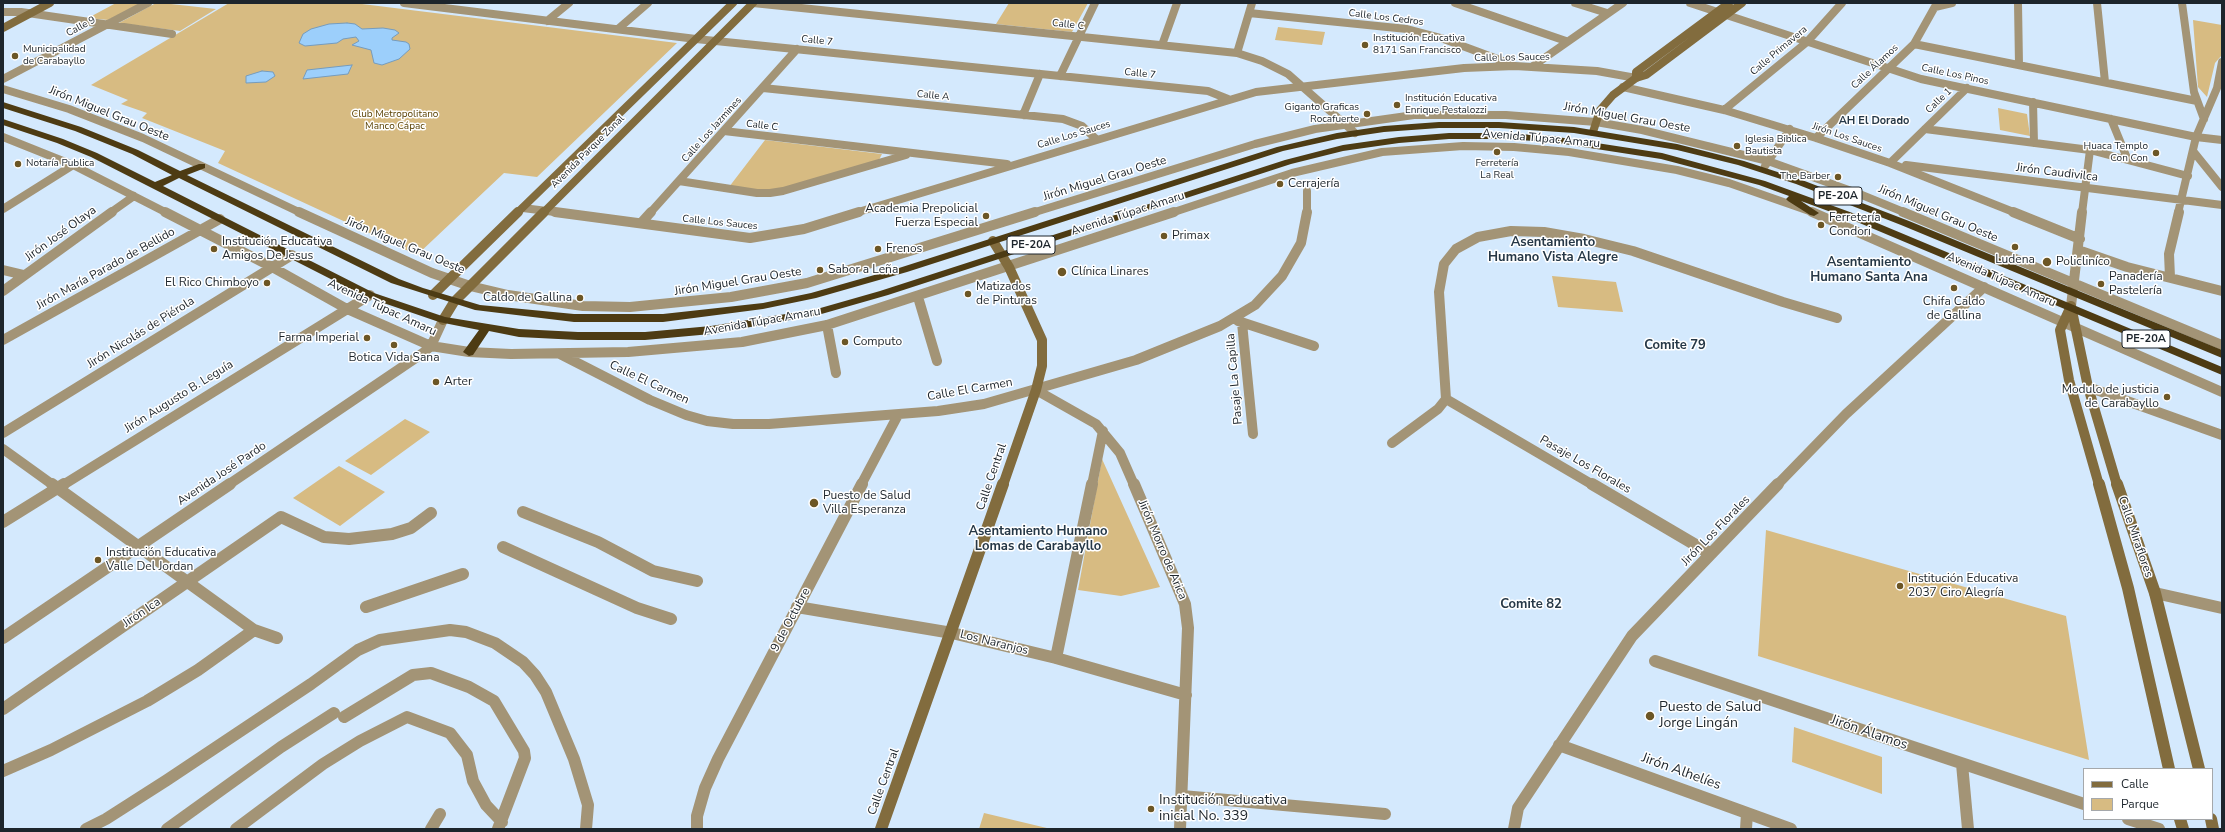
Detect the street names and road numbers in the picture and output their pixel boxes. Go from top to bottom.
street label: Calle Los Cedros [1348,7,1424,29]
street label: Calle 9 [64,14,98,40]
street label: Calle C [1051,17,1085,33]
street label: Calle Primavera [1748,24,1810,78]
street label: Calle 7 [801,33,833,49]
street label: Calle Álamos [1849,42,1901,92]
street label: Calle Los Sauces [1474,51,1550,65]
street label: Calle Los Pinos [1920,62,1990,88]
street label: Calle 7 [1124,66,1156,82]
street label: Jirón Miguel Grau Oeste [47,83,171,145]
street label: Calle 1 [1923,86,1955,116]
street label: Calle A [916,88,950,104]
street label: Calle Los Jazmines [680,95,744,165]
street label: Jirón Miguel Grau Oeste [1563,100,1691,136]
street label: Avenida Parque Zonal [549,113,627,191]
street label: Calle C [745,118,779,134]
street label: Calle Los Sauces [1036,118,1112,152]
street label: Jirón Los Sauces [1811,120,1883,156]
street label: Avenida Túpac Amaru [1481,127,1601,151]
street label: Jirón Miguel Grau Oeste [1042,153,1168,205]
street label: Jirón Caudivilca [2015,161,2099,185]
street label: Jirón Miguel Grau Oeste [1876,182,2000,246]
road number: PE-20A [1814,187,1862,205]
street label: Avenida Túpac Amaru [1069,189,1187,239]
street label: Jirón José Olaya [22,203,100,265]
street label: Calle Los Sauces [682,213,758,233]
street label: Jirón Miguel Grau Oeste [343,214,467,278]
street label: Jirón María Parado de Bellido [34,225,178,313]
road number: PE-20A [1007,236,1055,254]
street label: Avenida Túpac Amaru [1944,249,2058,311]
street label: Jirón Miguel Grau Oeste [674,265,802,299]
street label: Avenida Túpac Amaru [325,276,439,340]
street label: Jirón Nicolás de Piérola [85,294,197,372]
street label: Avenida Túpac Amaru [702,305,822,339]
road number: PE-20A [2122,330,2170,348]
street label: Pasaje La Capilla [1224,333,1246,425]
street label: Jirón Augusto B. Leguía [122,358,236,436]
street label: Calle El Carmen [607,358,691,408]
street label: Calle El Carmen [926,375,1014,405]
street label: Pasaje Los Florales [1537,433,1633,497]
street label: Avenida José Pardo [175,439,269,509]
street label: Calle Central [974,442,1010,512]
street label: Jirón Los Florales [1679,493,1753,569]
street label: Calle Miraflores [2114,495,2156,579]
street label: Jirón Morro de Arica [1135,498,1189,602]
street label: 9 de Octubre [768,586,814,654]
street label: Jirón Ica [120,595,164,631]
street label: Los Naranjos [958,628,1030,658]
street label: Jirón Álamos [1828,712,1910,754]
street label: Calle Central [865,747,903,817]
street label: Jirón Alhelíes [1639,750,1723,794]

